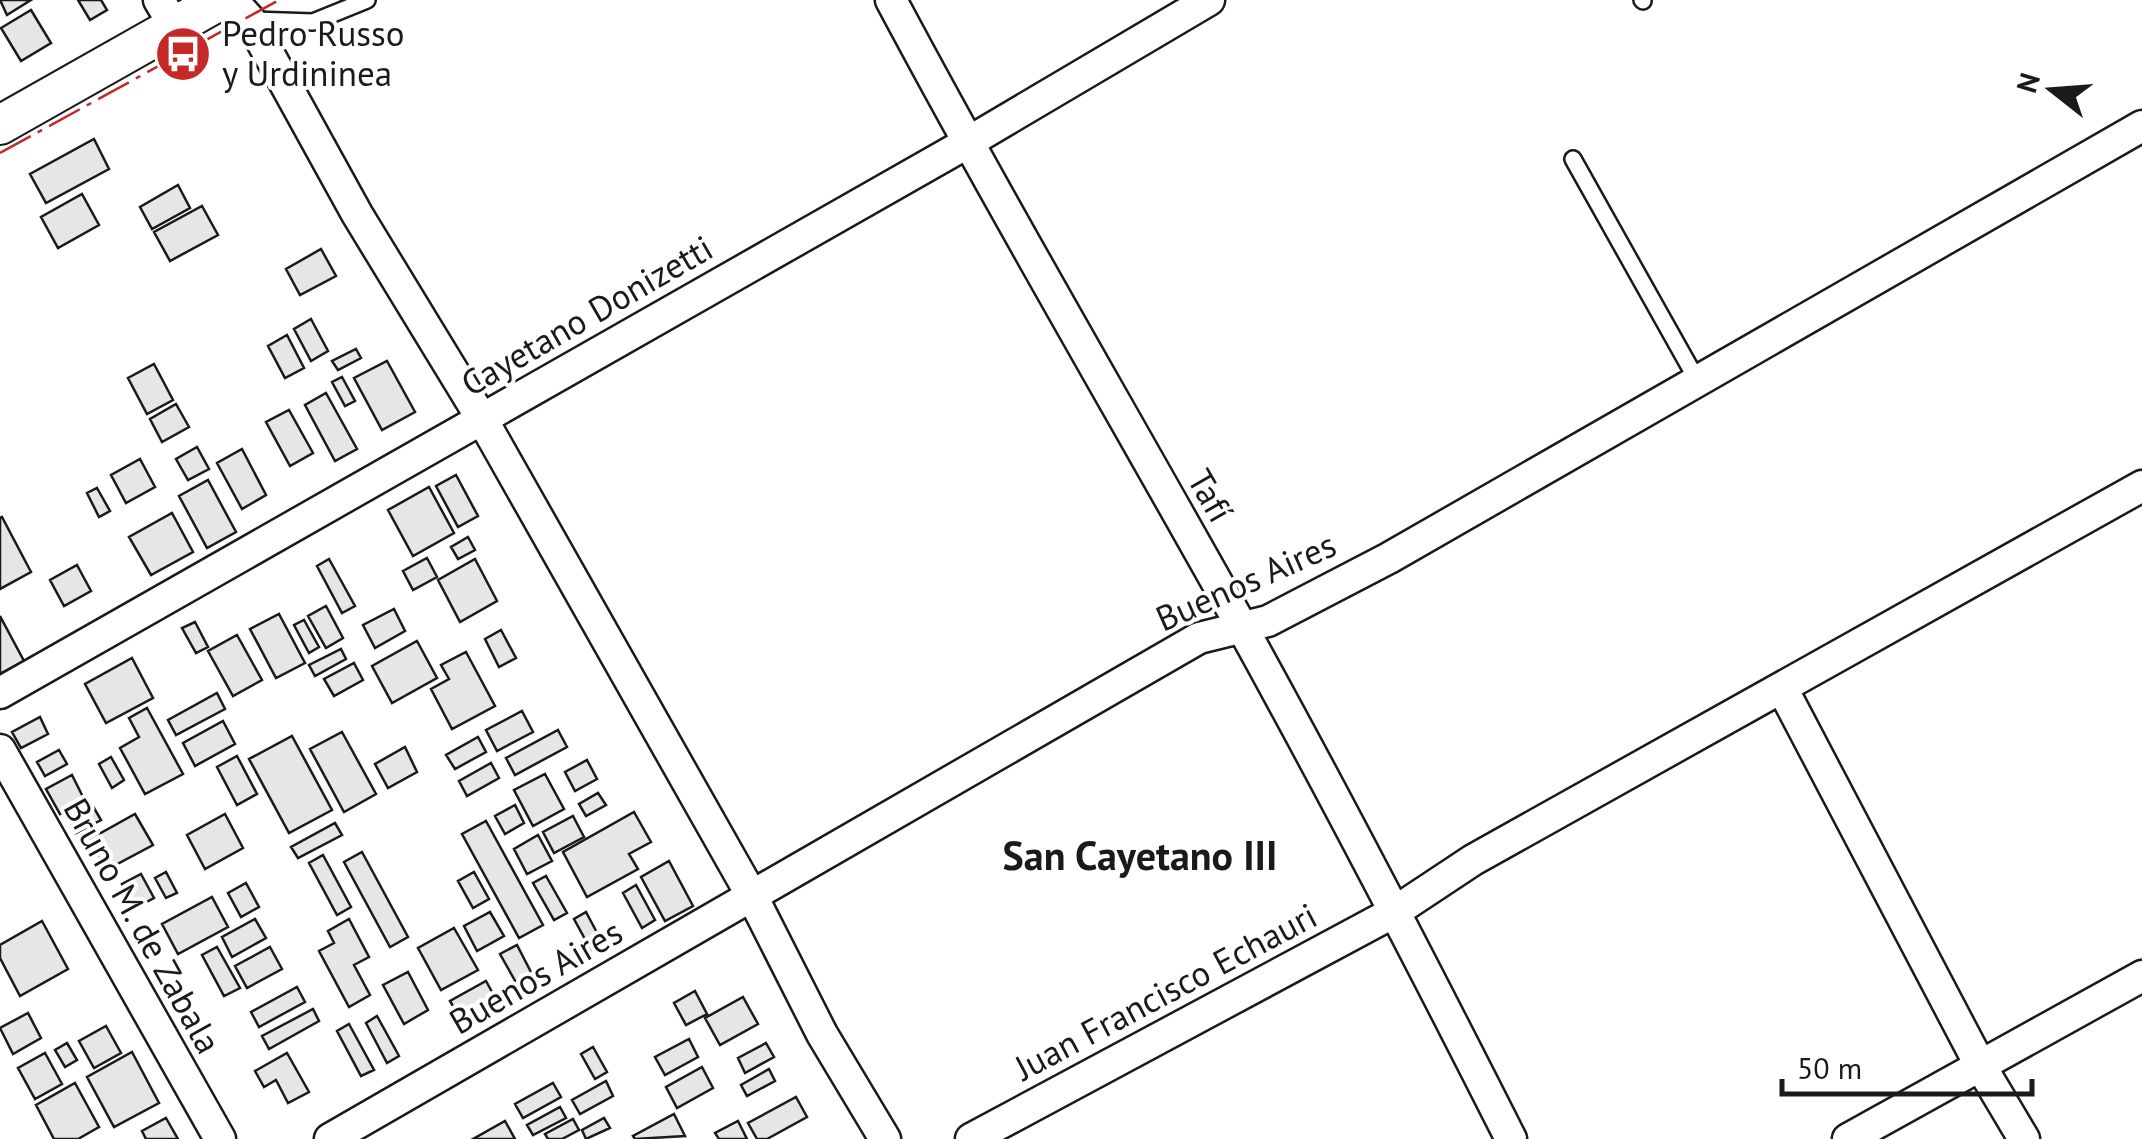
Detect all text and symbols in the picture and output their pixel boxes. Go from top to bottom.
place label: Pedro Russo y Urdininea [222,10,405,96]
bus stop icon: Pedro Russo y Urdininea [153,24,213,84]
north arrow [2002,40,2102,140]
text: N [2007,68,2048,97]
street label: Cayetano Donizetti [452,224,721,406]
street label: Tafí [1178,461,1244,530]
street label: Buenos Aires [1148,521,1343,641]
street label: Bruno M. de Zabala [54,790,232,1061]
district label: San Cayetano III [1003,829,1277,881]
street label: Juan Francisco Echauri [1005,892,1324,1091]
street label: Buenos Aires [441,908,630,1044]
scale bar [1782,1034,2032,1096]
text: 50 m [1797,1048,1862,1087]

